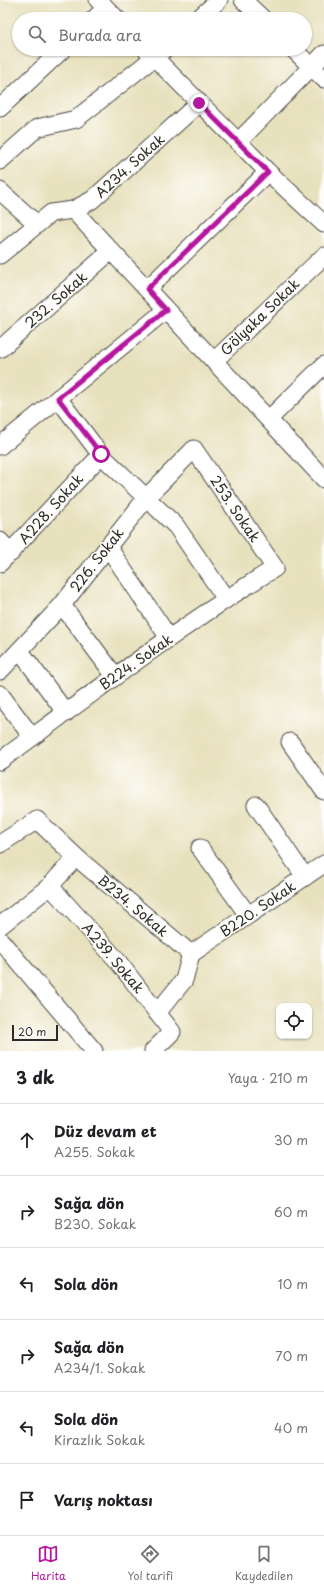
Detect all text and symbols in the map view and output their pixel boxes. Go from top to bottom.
search box [12,12,312,56]
icon: search [26,23,48,45]
text: Burada ara [58,23,141,46]
route end [190,94,208,112]
street label: A234. Sokak [90,129,169,202]
street label: 232. Sokak [20,266,92,333]
street label: Gölyaka Sokak [215,273,304,360]
route start [92,445,110,463]
street label: A228. Sokak [13,469,88,548]
street label: 253. Sokak [205,471,266,546]
street label: 226. Sokak [65,523,128,596]
street label: B224. Sokak [95,629,177,695]
street label: B234. Sokak [94,870,173,941]
street label: B220. Sokak [216,875,300,942]
street label: A239. Sokak [77,918,149,998]
map controls [276,1003,312,1039]
button: locate [276,1003,312,1039]
scale bar [12,1023,58,1042]
text: 20 m [18,1023,46,1040]
text: 3 dk [16,1064,54,1090]
text: Yaya · 210 m [228,1068,308,1087]
text: Düz devam et [54,1119,157,1142]
icon: ahead [16,1129,38,1151]
text: 30 m [274,1130,308,1149]
text: A255. Sokak [54,1142,135,1161]
text: Sağa dön [54,1191,124,1214]
icon: right [16,1201,38,1223]
text: 60 m [274,1202,308,1221]
text: B230. Sokak [54,1214,136,1233]
text: Sola dön [54,1272,118,1295]
icon: left [16,1273,38,1295]
text: 10 m [278,1274,308,1293]
text: Sağa dön [54,1335,124,1358]
icon: right [16,1345,38,1367]
text: 70 m [275,1346,308,1365]
text: A234/1. Sokak [54,1358,145,1377]
text: Sola dön [54,1407,118,1430]
icon: left [16,1417,38,1439]
text: 40 m [274,1418,308,1437]
text: Kirazlık Sokak [54,1430,145,1449]
text: Varış noktası [54,1488,153,1511]
icon: arrive [16,1489,38,1511]
tab: Harita [31,1543,66,1584]
tab: Yol tarifi [128,1543,173,1584]
tab: Kaydedilen [235,1543,293,1584]

